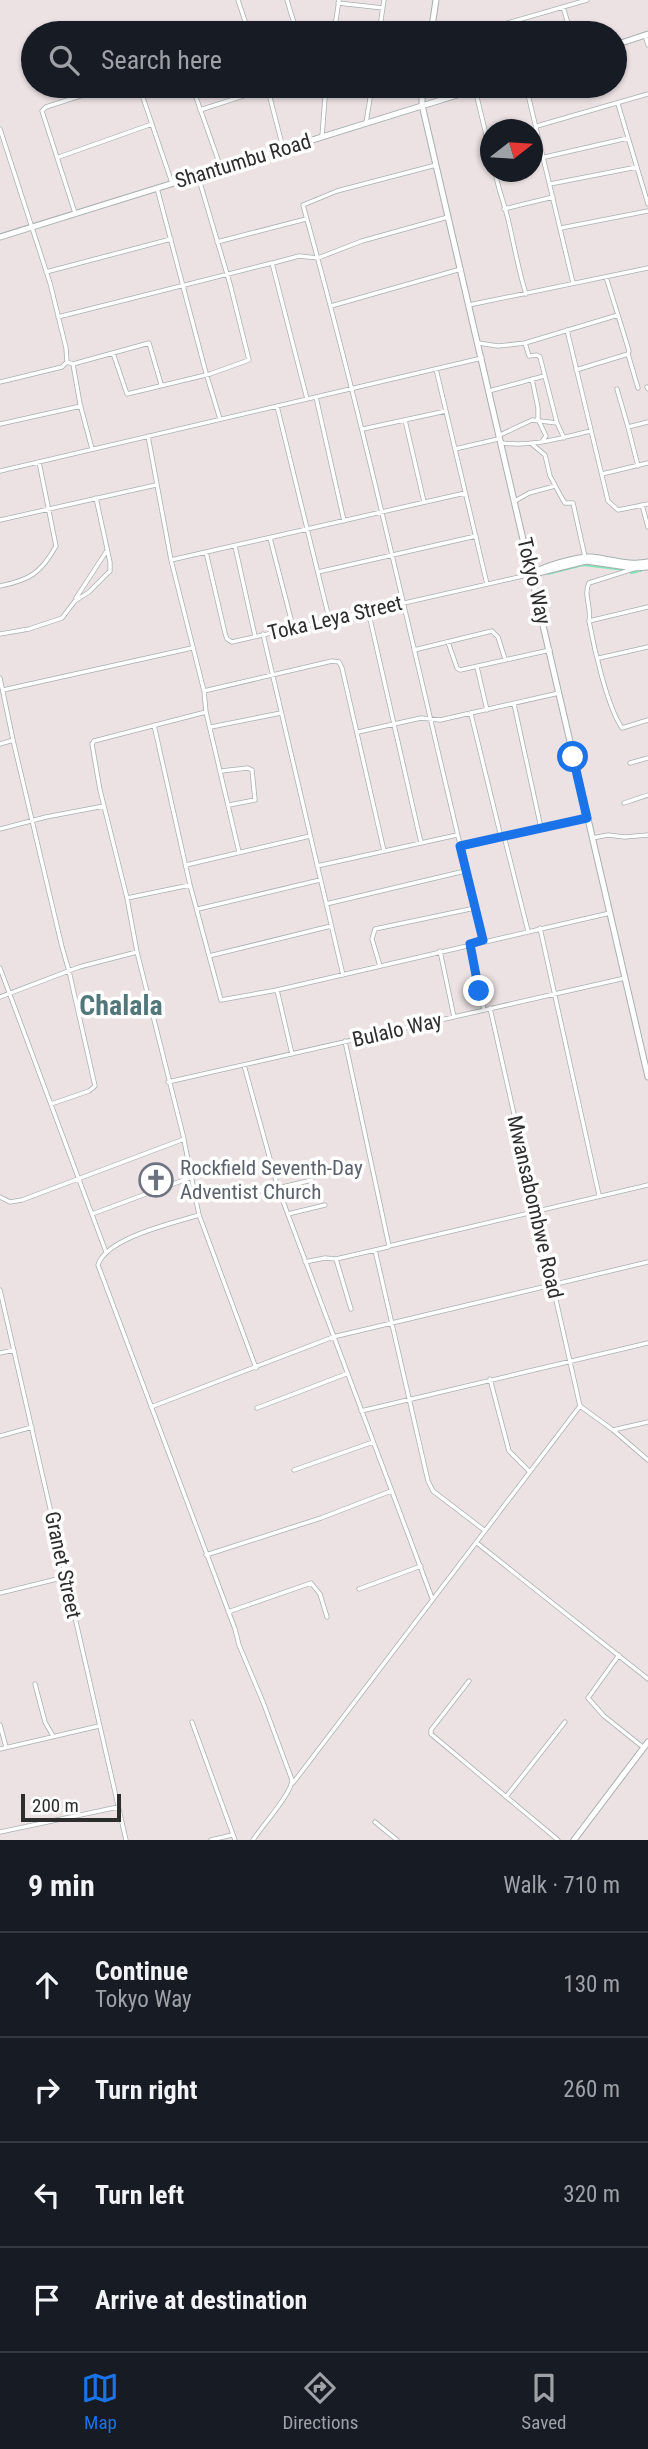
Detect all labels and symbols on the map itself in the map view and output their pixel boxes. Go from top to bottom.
north arrow [480,119,543,182]
street label: Shantumbu Road [172,129,314,193]
street label: Tokyo Way [512,535,556,627]
street label: Toka Leya Street [265,591,405,645]
route start [557,741,588,772]
route end [463,975,494,1006]
district label: Chalala [79,989,163,1022]
street label: Bulalo Way [350,1008,444,1052]
street label: Mwansabombwe Road [502,1113,568,1301]
place label: Rockfield Seventh-Day Adventist Church [180,1156,363,1204]
church icon: Rockfield Seventh-Day Adventist Church [137,1161,175,1199]
street label: Granet Street [40,1509,86,1621]
scale bar [21,1791,121,1823]

